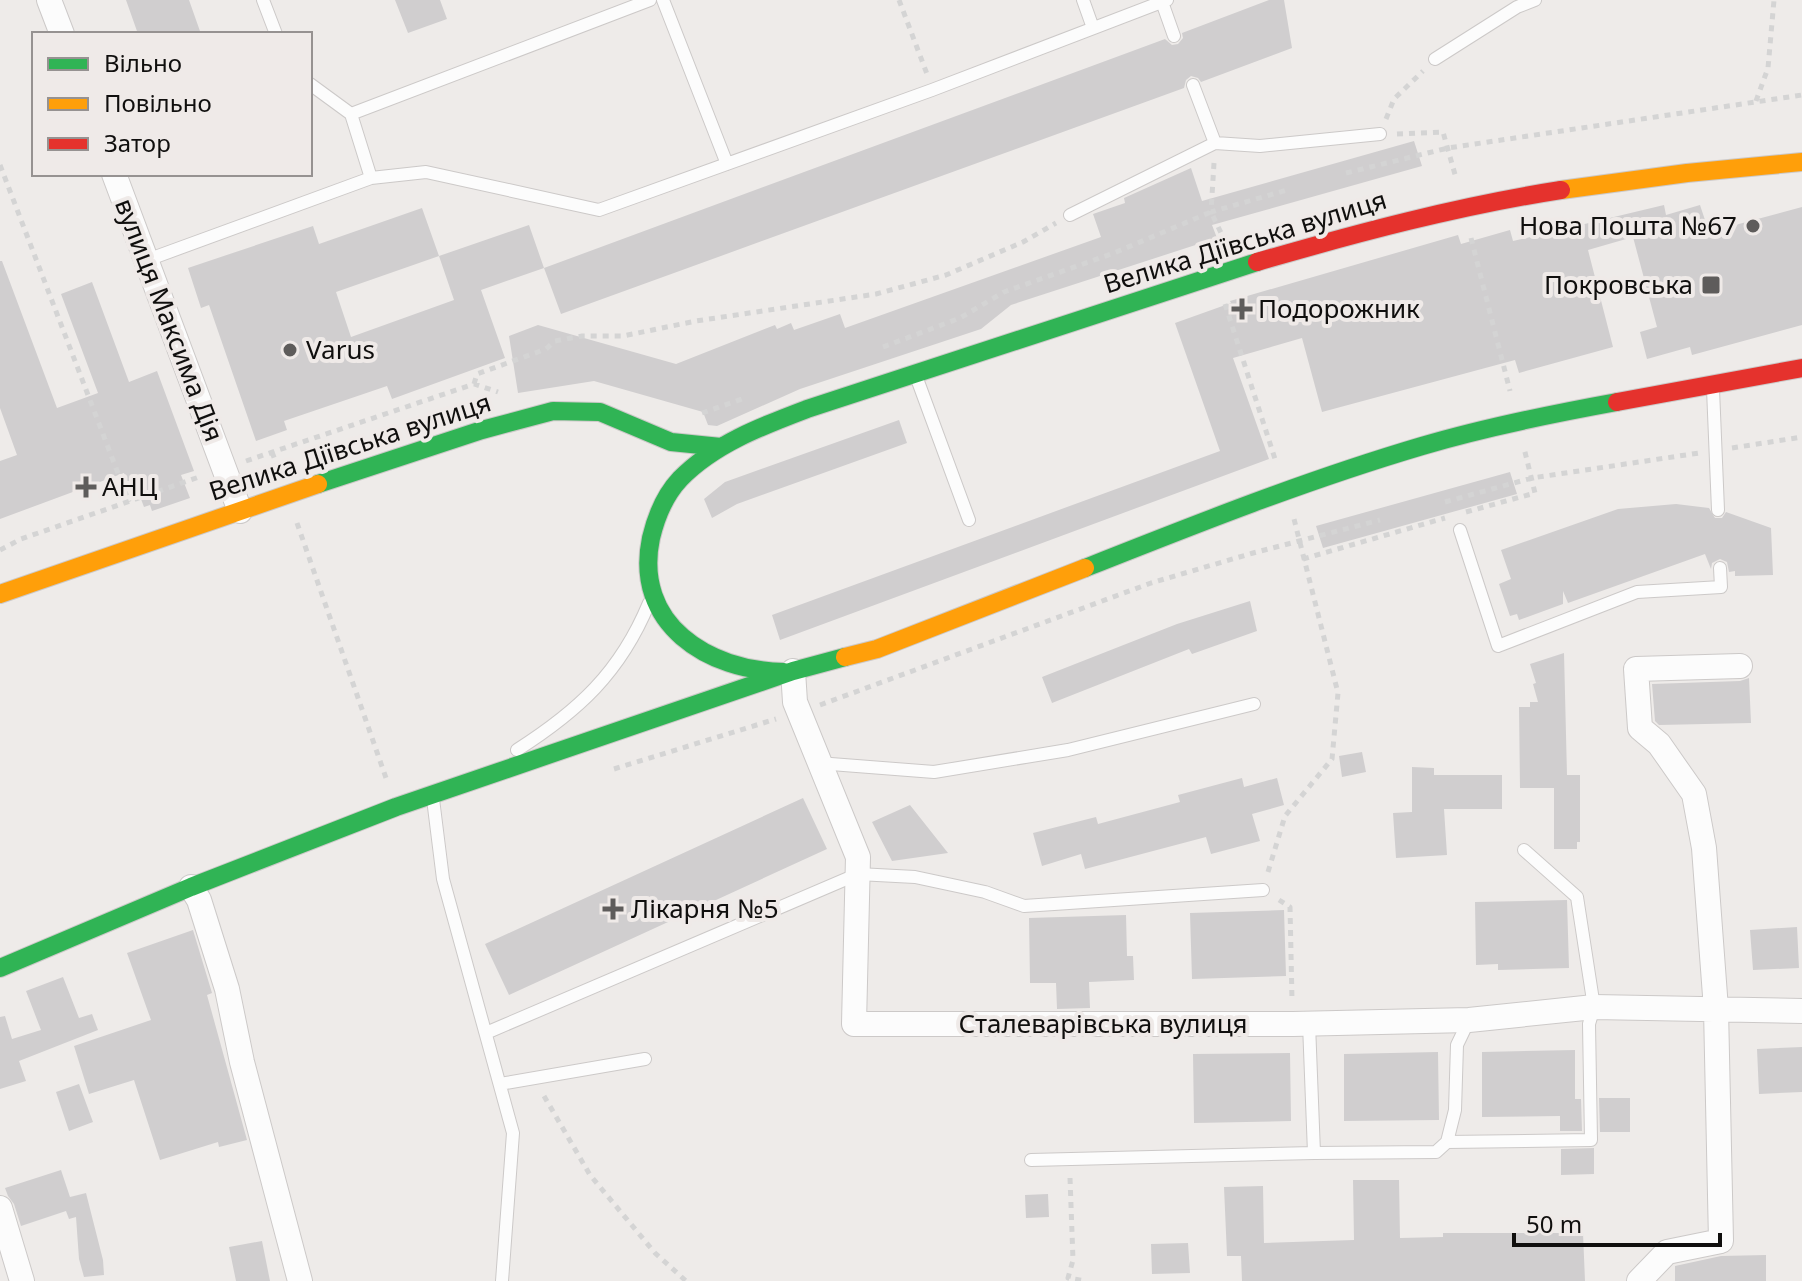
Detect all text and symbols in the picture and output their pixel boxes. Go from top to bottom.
legend [32,32,312,176]
text: Вільно [104,46,182,79]
text: Повільно [104,86,212,119]
text: Затор [104,126,171,159]
street label: Велика Діївська вулиця [1099,181,1391,301]
street label: вулиця Максима Дія [107,193,233,446]
place label: Нова Пошта №67 [1519,207,1737,243]
marker: Нова Пошта №67 [1744,217,1762,235]
place label: Покровська [1544,266,1693,302]
marker: Покровська [1700,274,1722,296]
place label: Подорожник [1258,290,1420,326]
marker: Подорожник [1233,300,1251,318]
place label: Varus [306,331,375,367]
marker: Varus [281,341,299,359]
street label: Велика Діївська вулиця [204,383,495,509]
place label: АНЦ [102,468,157,504]
marker: АНЦ [77,478,95,496]
place label: Лікарня №5 [631,890,779,926]
marker: Лікарня №5 [602,898,624,920]
street label: Сталеварівська вулиця [958,1005,1248,1041]
scale bar [1514,1197,1720,1247]
text: 50 m [1526,1207,1582,1240]

